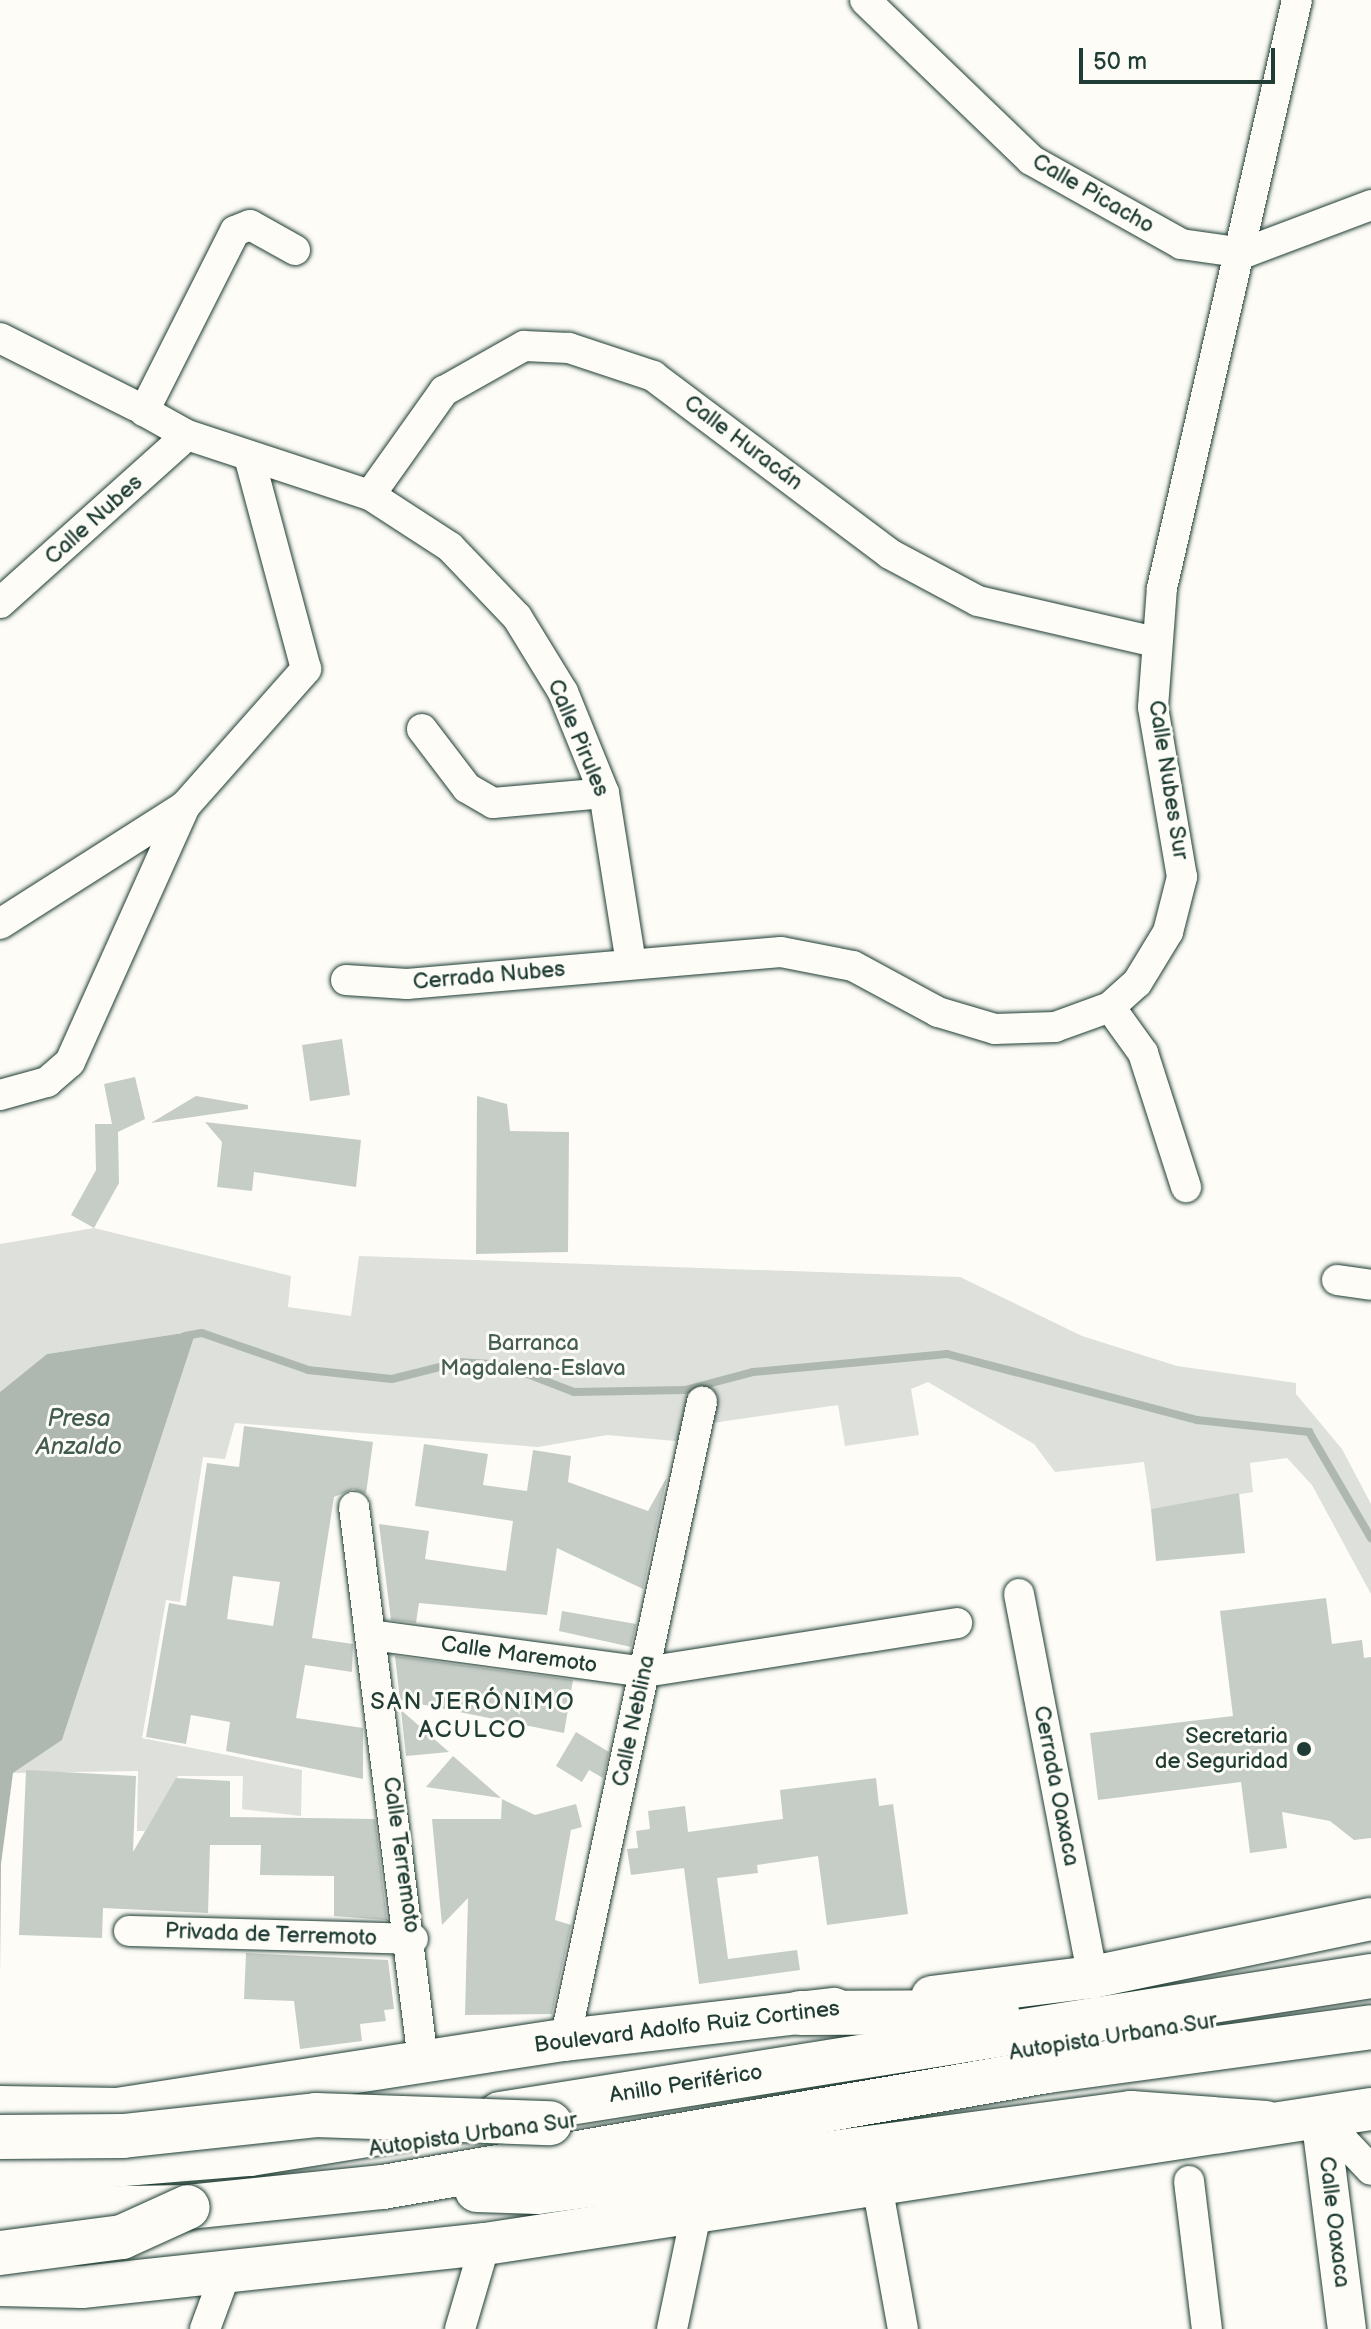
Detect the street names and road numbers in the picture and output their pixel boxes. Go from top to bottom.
street label: Calle Picacho [1027,149,1159,239]
street label: Calle Huracán [679,390,807,496]
street label: Calle Nubes [40,469,148,571]
street label: Calle Pirules [542,675,614,801]
street label: Calle Nubes Sur [1142,698,1194,862]
street label: Cerrada Nubes [412,956,566,996]
street label: Calle Maremoto [439,1631,599,1679]
street label: Calle Neblina [607,1653,661,1789]
street label: Cerrada Oaxaca [1028,1704,1084,1868]
street label: Calle Terremoto [377,1775,425,1935]
street label: Privada de Terremoto [164,1918,378,1952]
street label: Boulevard Adolfo Ruiz Cortines [533,1995,841,2059]
street label: Autopista Urbana Sur [1007,2007,1219,2067]
street label: Anillo Periférico [608,2059,764,2109]
street label: Autopista Urbana Sur [367,2107,579,2163]
street label: Calle Oaxaca [1313,2155,1355,2289]

